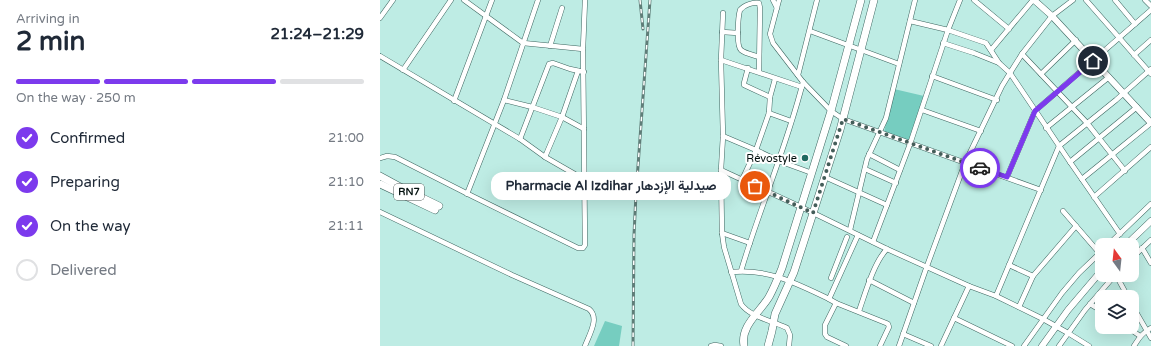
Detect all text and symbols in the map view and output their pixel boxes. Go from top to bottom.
text: Arriving in [16,11,80,27]
text: 21:24–21:29 [270,25,364,43]
text: 2 min [16,26,85,57]
pin [1076,44,1110,78]
icon: home [1082,50,1104,72]
text: On the way · 250 m [16,90,136,106]
icon: check [16,127,38,149]
text: Confirmed [50,129,125,147]
text: 21:00 [328,130,364,146]
courier [960,148,1000,188]
place label: Révostyle [746,152,797,165]
marker: Révostyle [800,153,810,163]
icon: car [969,157,991,179]
pin [738,169,772,203]
icon: check [16,171,38,193]
callout: Pharmacie Al Izdihar صيدلية الإزدهار [491,172,731,200]
text: Preparing [50,173,120,191]
text: 21:10 [328,174,364,190]
icon: bag [744,175,766,197]
text: Pharmacie Al Izdihar صيدلية الإزدهار [506,178,716,194]
road number: RN7 [394,184,424,200]
icon: check [16,215,38,237]
text: On the way [50,217,130,235]
text: 21:11 [328,218,364,234]
north arrow [1095,238,1139,282]
map controls [1095,238,1139,334]
text: Delivered [50,261,117,279]
button: layers [1095,290,1139,334]

